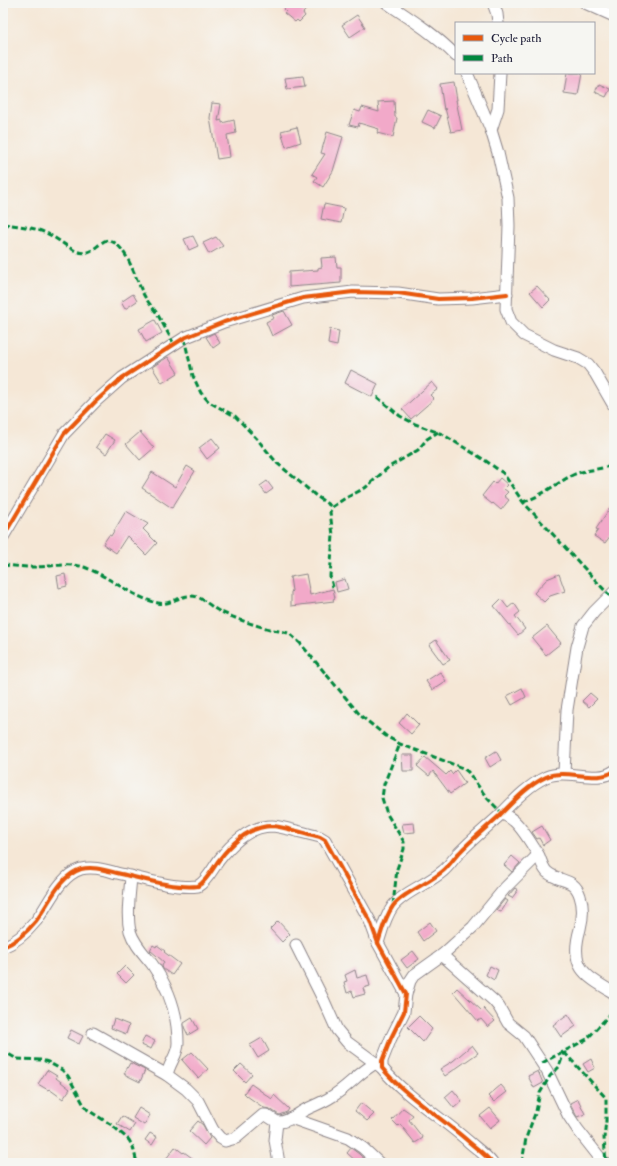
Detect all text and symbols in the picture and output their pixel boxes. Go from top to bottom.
legend [455,22,595,74]
text: Cycle path [491,31,542,46]
text: Path [491,51,514,66]

